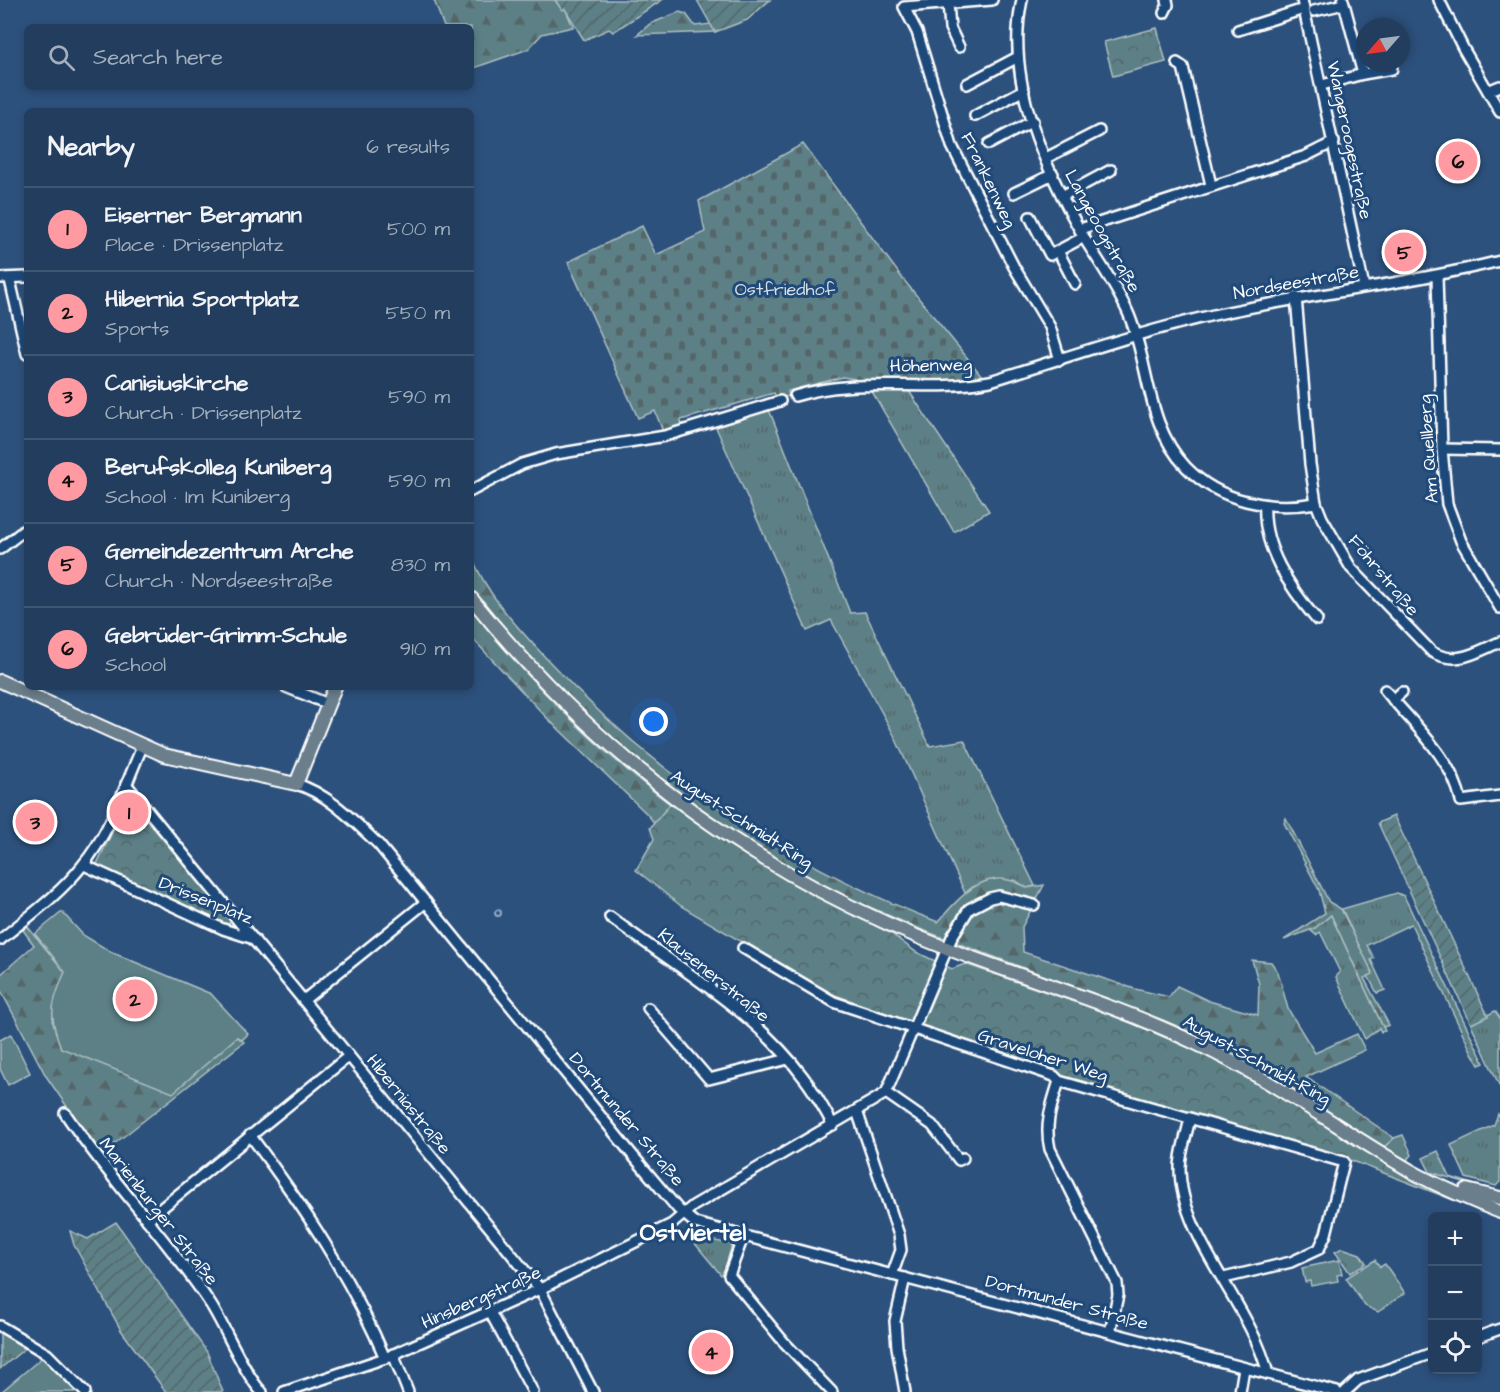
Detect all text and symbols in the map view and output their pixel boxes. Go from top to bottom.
north arrow [1356,18,1410,72]
search box [24,24,474,90]
icon: search [45,41,78,74]
text: Search here [93,42,223,73]
street label: Wangeroogestraße [1320,59,1379,222]
street label: Frankenweg [954,128,1023,233]
text: Nearby [48,129,135,165]
text: 6 results [366,133,450,161]
pin: 6 [1438,138,1478,184]
street label: Langeoogstraße [1058,165,1147,298]
text: Eiserner Bergmann [105,200,302,231]
text: 1 [66,215,69,243]
text: 500 m [387,215,450,243]
pin: 5 [1384,230,1424,274]
text: Place · Drissenplatz [105,231,284,259]
street label: Nordseestraße [1231,259,1361,306]
park label: Ostfriedhof [735,277,836,302]
text: Hibernia Sportplatz [105,284,299,315]
text: 2 [62,299,73,327]
text: 550 m [385,299,450,327]
text: Sports [105,315,169,343]
street label: Höhenweg [890,352,972,380]
text: Canisiuskirche [105,368,248,399]
text: 3 [62,383,73,411]
text: 590 m [388,383,450,411]
street label: Am Quellberg [1412,394,1446,504]
text: Church · Drissenplatz [105,399,302,427]
text: Berufskolleg Kuniberg [105,452,331,483]
text: 4 [61,467,74,495]
text: 590 m [388,467,450,495]
text: School · Im Kuniberg [105,483,290,511]
street label: Föhrstraße [1342,529,1425,622]
text: Gemeindezentrum Arche [105,536,354,567]
text: 5 [60,551,75,579]
text: 830 m [391,551,450,579]
text: Church · Nordseestraße [105,567,333,595]
text: Gebrüder-Grimm-Schule [105,620,347,651]
text: 6 [61,635,74,663]
text: 910 m [400,635,450,663]
text: School [105,651,166,679]
your location [639,707,668,736]
street label: August-Schmidt-Ring [665,764,818,876]
pin: 1 [110,790,148,834]
pin: 3 [15,800,54,844]
street label: Drissenplatz [155,870,257,931]
street label: Klausenerstraße [652,922,775,1029]
pin: 2 [116,976,154,1022]
street label: August-Schmidt-Ring [1178,1009,1335,1112]
street label: Graveloher Weg [974,1023,1111,1089]
street label: Dortmunder Straße [563,1047,690,1192]
street label: Hiberniastraße [360,1049,457,1160]
street label: Marienburger Straße [92,1132,224,1291]
map controls [1428,1212,1482,1374]
button: + [1428,1212,1482,1266]
district label: Ostviertel [640,1216,747,1250]
street label: Hinsbergstraße [417,1260,546,1336]
button: − [1428,1266,1482,1320]
street label: Dortmunder Straße [983,1269,1151,1336]
button: locate [1428,1320,1482,1374]
pin: 4 [692,1330,730,1374]

